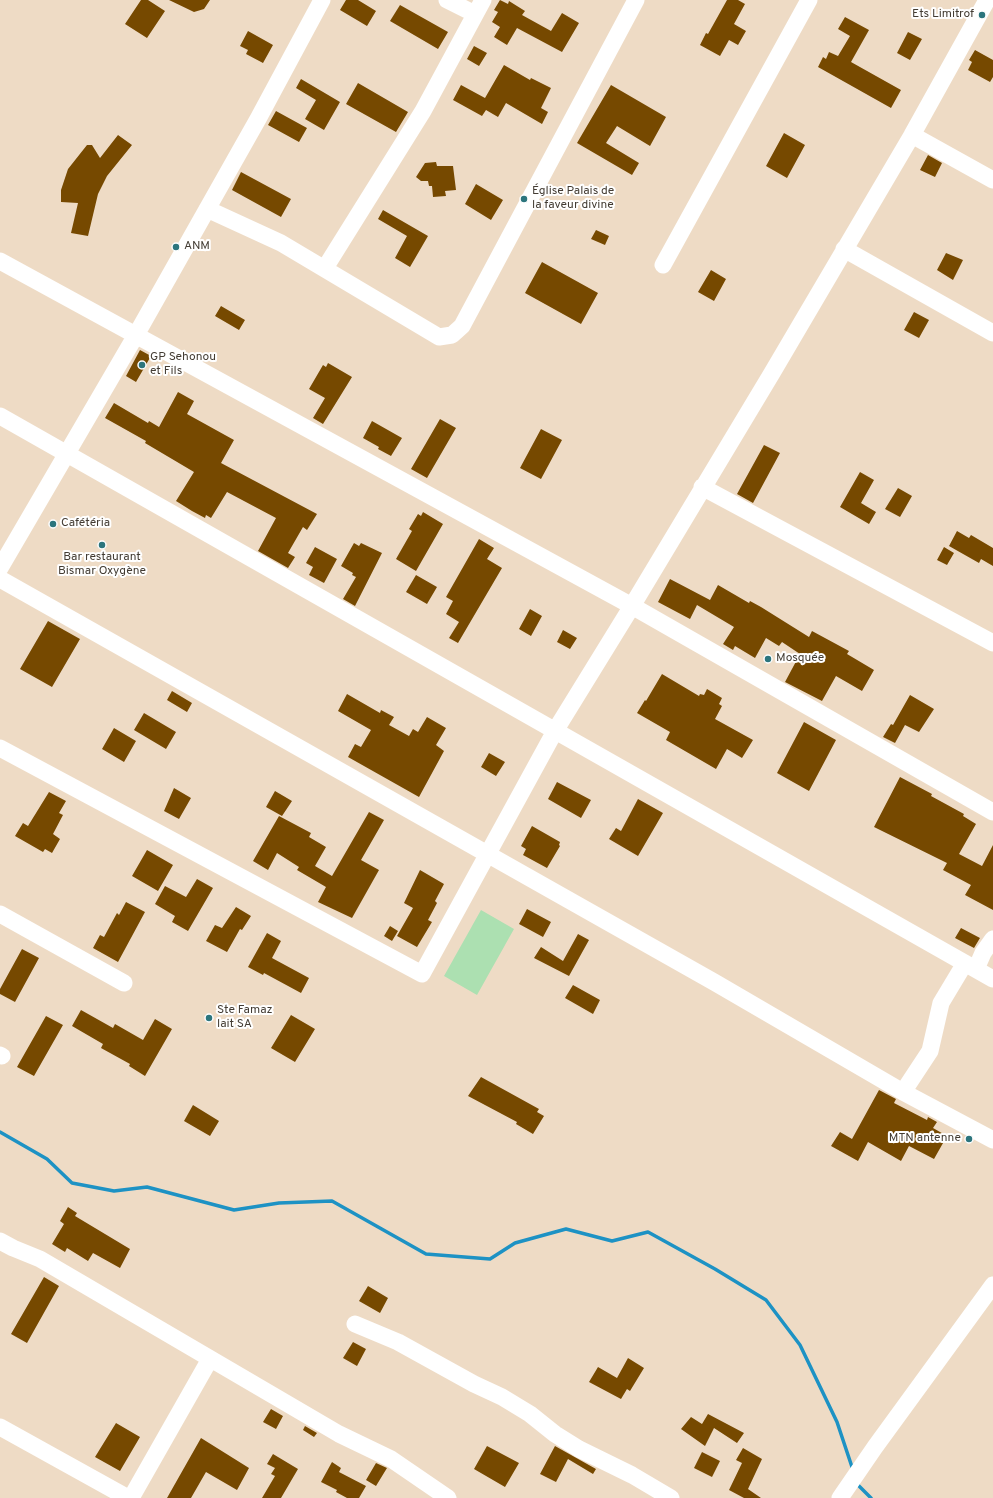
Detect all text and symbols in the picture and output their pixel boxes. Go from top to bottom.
place label: Ets Limitrof [912,8,974,22]
marker: Ets Limitrof [977,10,987,20]
place label: Église Palais de la faveur divine [532,185,614,213]
marker: Église Palais de la faveur divine [519,194,529,204]
place label: ANM [184,240,210,254]
marker: ANM [171,242,181,252]
place label: GP Sehonou et Fils [150,351,216,379]
marker: GP Sehonou et Fils [137,360,147,370]
place label: Cafétéria [61,517,110,531]
marker: Cafétéria [48,519,58,529]
marker: Bar restaurant Bismar Oxygène [97,540,107,550]
place label: Bar restaurant Bismar Oxygène [58,551,146,579]
place label: Mosquée [776,652,824,666]
marker: Mosquée [763,654,773,664]
place label: Ste Famaz lait SA [217,1004,273,1032]
marker: Ste Famaz lait SA [204,1013,214,1023]
place label: MTN antenne [889,1132,961,1146]
marker: MTN antenne [964,1134,974,1144]

